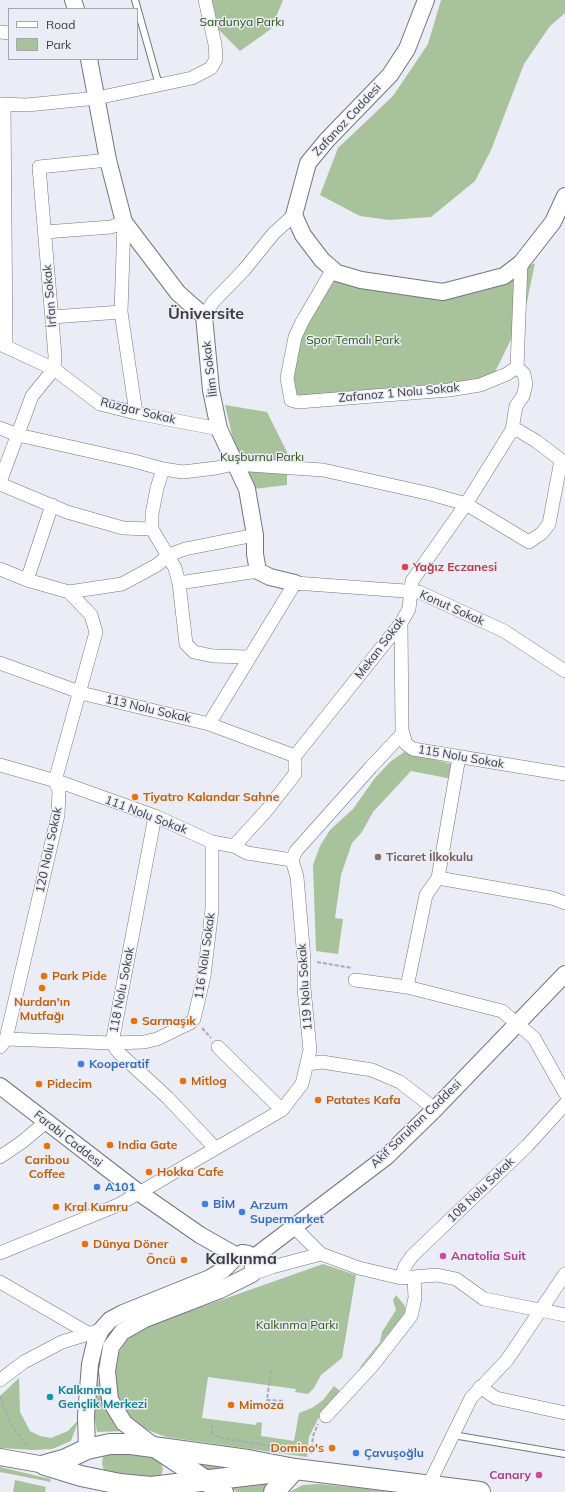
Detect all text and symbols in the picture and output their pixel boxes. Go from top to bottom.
legend [8,8,138,60]
park label: Sardunya Parkı [200,15,284,29]
text: Road [46,17,75,32]
text: Park [46,37,71,52]
street label: Zafanoz Caddesi [310,81,384,159]
street label: İrfan Sokak [40,264,60,328]
district label: Üniversite [168,304,244,324]
park label: Spor Temalı Park [306,333,400,347]
street label: İlim Sokak [199,340,221,398]
street label: Zafanoz 1 Nolu Sokak [338,381,460,405]
street label: Rüzgar Sokak [99,395,177,427]
park label: Kuşburnu Parkı [220,450,304,464]
place label: Yağız Eczanesi [413,560,497,574]
marker: Yağız Eczanesi [400,562,410,572]
street label: Konut Sokak [417,587,487,629]
street label: Mekan Sokak [352,614,408,682]
street label: 113 Nolu Sokak [104,692,192,726]
street label: 115 Nolu Sokak [417,742,505,772]
place label: Tiyatro Kalandar Sahne [143,790,279,804]
marker: Tiyatro Kalandar Sahne [130,792,140,802]
street label: 111 Nolu Sokak [103,793,189,837]
street label: 120 Nolu Sokak [33,806,65,894]
place label: Ticaret İlkokulu [386,850,473,864]
marker: Ticaret İlkokulu [373,852,383,862]
street label: 116 Nolu Sokak [192,912,218,1000]
street label: 119 Nolu Sokak [295,943,315,1031]
street label: 118 Nolu Sokak [107,946,137,1034]
place label: Park Pide [52,969,107,983]
marker: Park Pide [39,971,49,981]
marker: Nurdan'ın Mutfağı [37,983,47,993]
place label: Nurdan'ın Mutfağı [14,995,70,1023]
place label: Sarmaşık [142,1014,196,1028]
marker: Sarmaşık [129,1016,139,1026]
place label: Kooperatif [89,1057,149,1071]
marker: Kooperatif [76,1059,86,1069]
place label: Mitlog [191,1074,227,1088]
marker: Mitlog [178,1076,188,1086]
place label: Pidecim [47,1077,92,1091]
street label: Akif Saruhan Caddesi [368,1077,464,1171]
marker: Pidecim [34,1079,44,1089]
place label: Patates Kafa [326,1093,401,1107]
marker: Patates Kafa [313,1095,323,1105]
street label: Farabi Caddesi [31,1108,105,1170]
place label: India Gate [118,1138,177,1152]
marker: India Gate [105,1140,115,1150]
marker: Caribou Coffee [42,1141,52,1151]
place label: Caribou Coffee [25,1153,69,1181]
street label: 108 Nolu Sokak [445,1155,517,1225]
place label: Hokka Cafe [157,1165,224,1179]
marker: Hokka Cafe [144,1167,154,1177]
place label: A101 [105,1180,136,1194]
marker: A101 [92,1182,102,1192]
place label: BİM [213,1197,235,1211]
place label: Arzum Supermarket [250,1198,324,1226]
marker: BİM [200,1199,210,1209]
place label: Kral Kumru [64,1200,128,1214]
marker: Kral Kumru [51,1202,61,1212]
marker: Arzum Supermarket [237,1207,247,1217]
place label: Dünya Döner [93,1237,168,1251]
marker: Dünya Döner [80,1239,90,1249]
district label: Kalkınma [205,1249,277,1269]
place label: Anatolia Suit [451,1249,526,1263]
marker: Anatolia Suit [438,1251,448,1261]
place label: Öncü [146,1253,176,1267]
marker: Öncü [179,1255,189,1265]
park label: Kalkınma Parkı [256,1318,338,1332]
place label: Kalkınma Gençlik Merkezi [58,1383,147,1411]
marker: Kalkınma Gençlik Merkezi [45,1392,55,1402]
place label: Mimoza [239,1398,284,1412]
marker: Mimoza [226,1400,236,1410]
place label: Domino's [271,1441,324,1455]
marker: Domino's [327,1443,337,1453]
place label: Çavuşoğlu [364,1446,424,1460]
marker: Çavuşoğlu [351,1448,361,1458]
place label: Canary [489,1468,531,1482]
marker: Canary [534,1470,544,1480]

